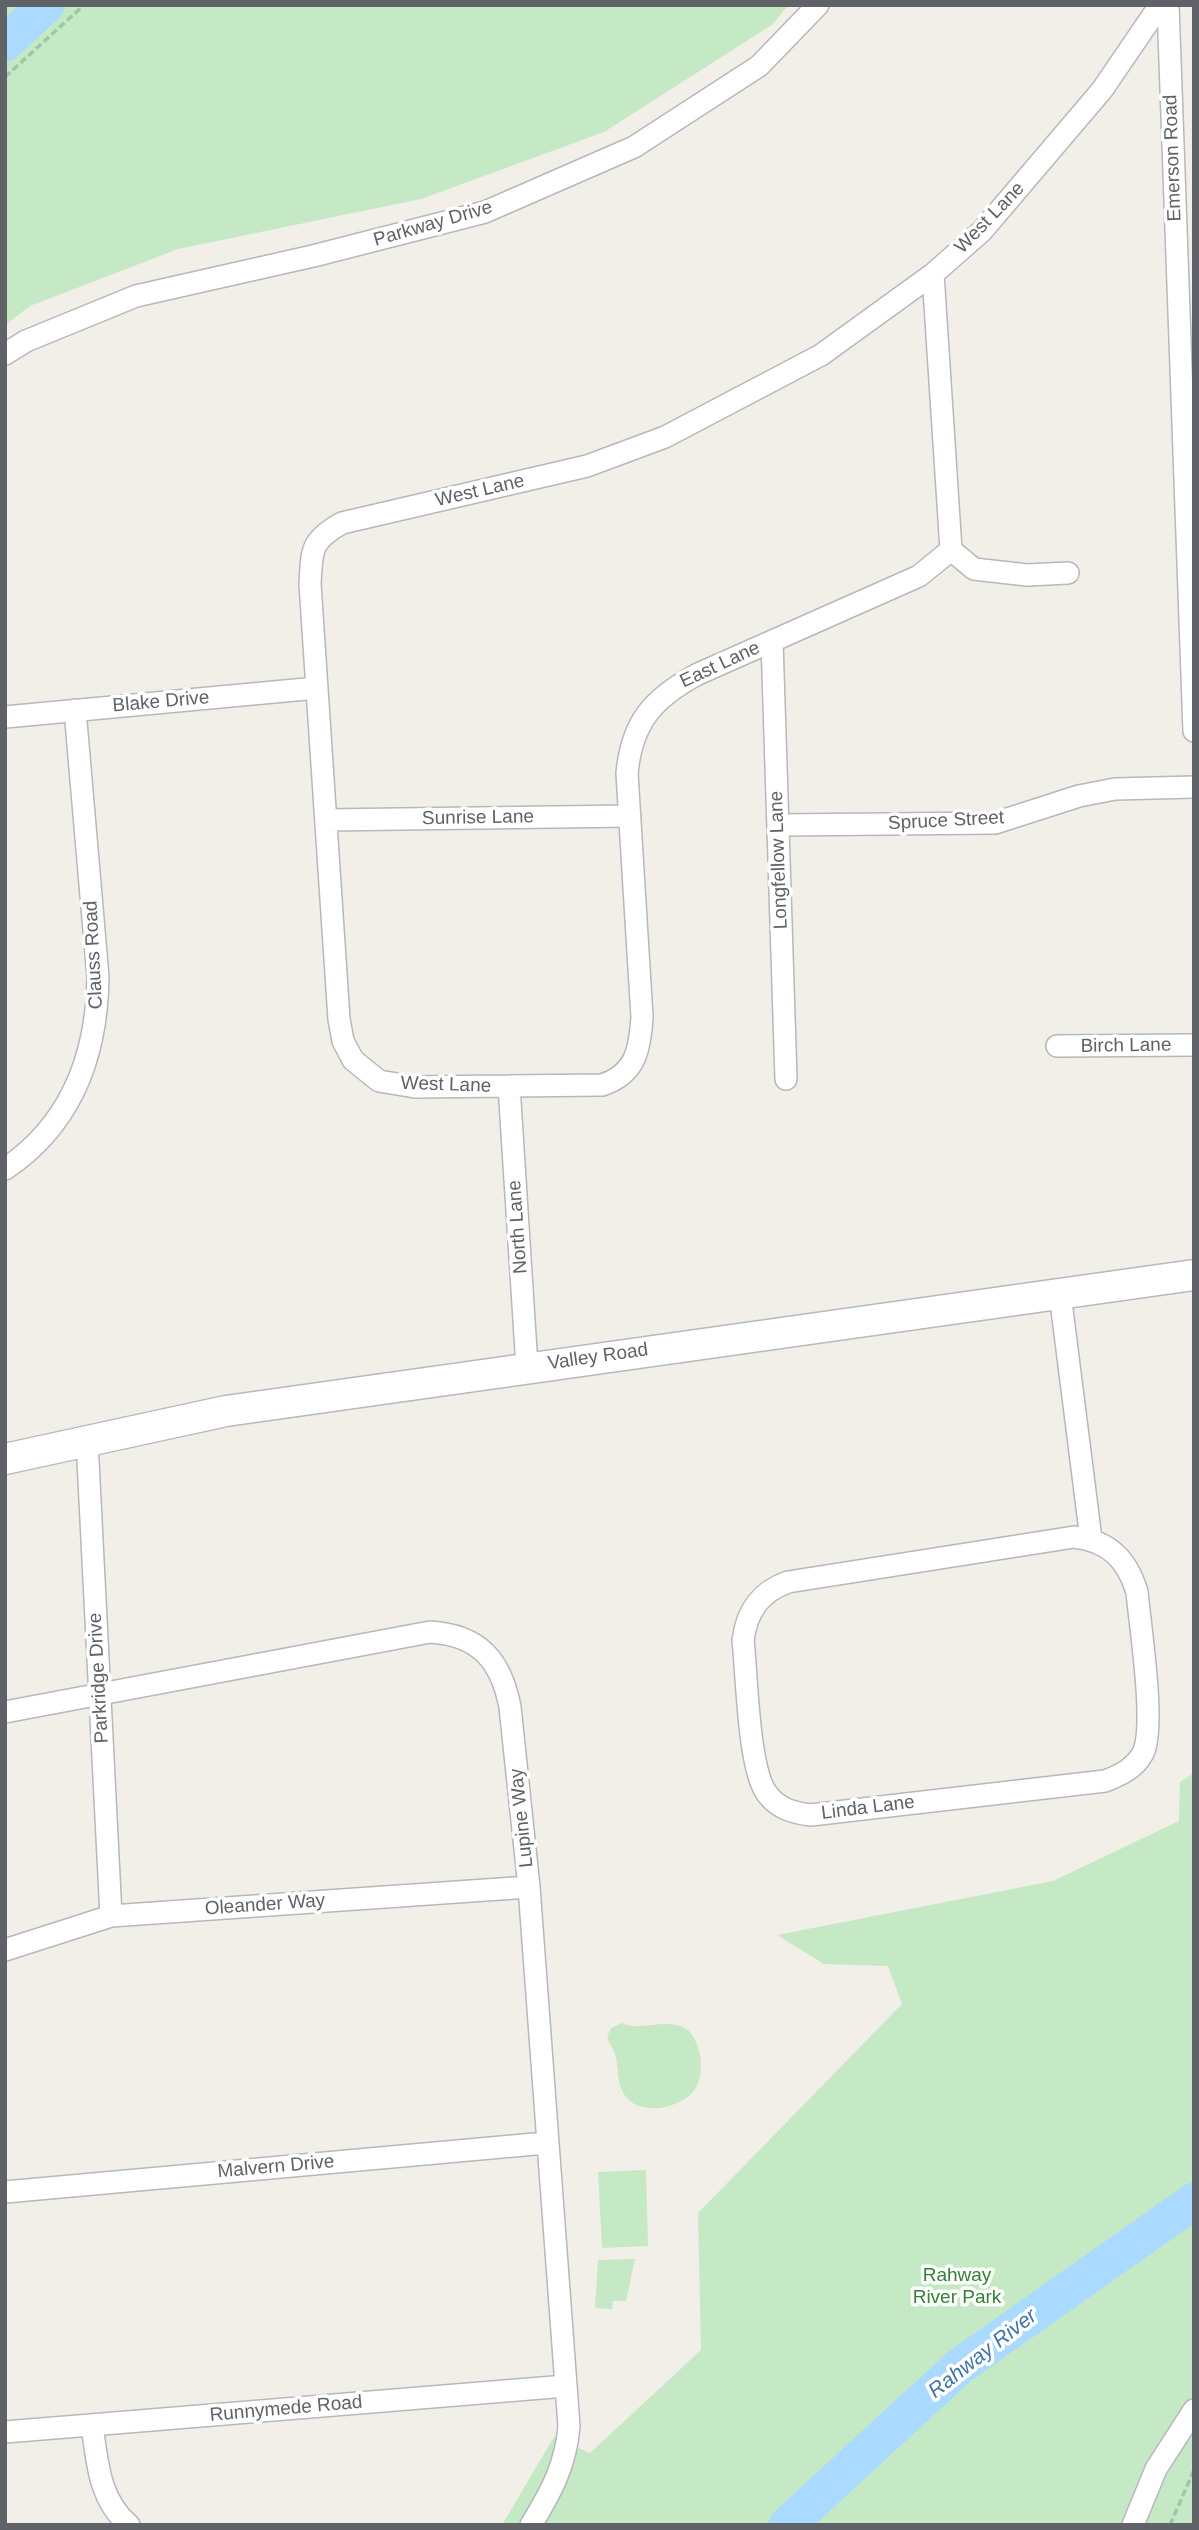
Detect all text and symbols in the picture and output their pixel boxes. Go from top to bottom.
street label: Emerson Road [1159,94,1187,222]
street label: West Lane [950,178,1030,258]
street label: Parkway Drive [371,196,495,252]
street label: West Lane [433,470,527,512]
street label: East Lane [676,637,764,693]
street label: Blake Drive [112,686,210,718]
street label: Longfellow Lane [765,790,793,930]
street label: Sunrise Lane [422,806,534,830]
street label: Spruce Street [887,807,1005,835]
street label: Clauss Road [80,900,108,1010]
street label: Birch Lane [1080,1034,1172,1058]
street label: West Lane [400,1072,492,1098]
street label: North Lane [503,1179,533,1275]
street label: Valley Road [546,1339,650,1375]
street label: Parkridge Drive [84,1612,114,1744]
street label: Lupine Way [505,1767,539,1869]
street label: Linda Lane [820,1791,916,1825]
street label: Oleander Way [204,1889,326,1921]
street label: Malvern Drive [217,2151,335,2183]
park label: Rahway River Park [913,2265,1001,2309]
water label: Rahway River [924,2304,1042,2404]
street label: Runnymede Road [209,2391,363,2427]

